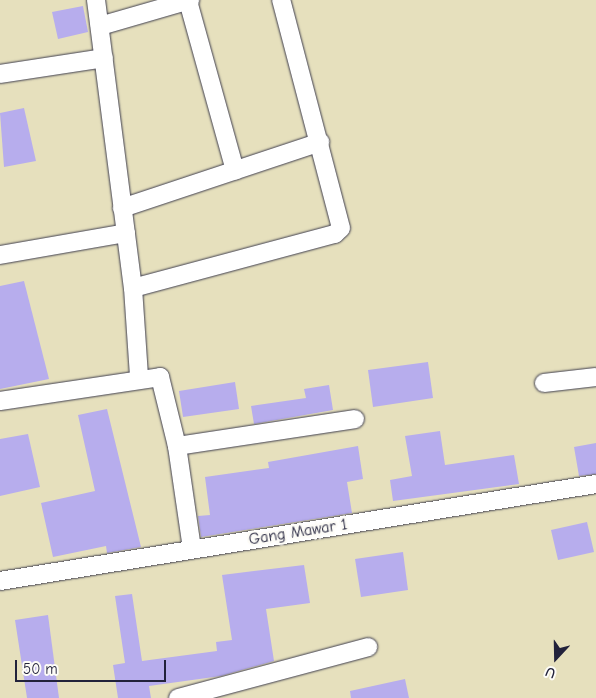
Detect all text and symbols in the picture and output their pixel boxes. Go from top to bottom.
street label: Gang Mawar 1 [247,515,349,549]
north arrow [531,633,581,683]
scale bar [18,650,169,682]
text: 50 m [23,660,58,678]
text: U [543,663,558,682]

